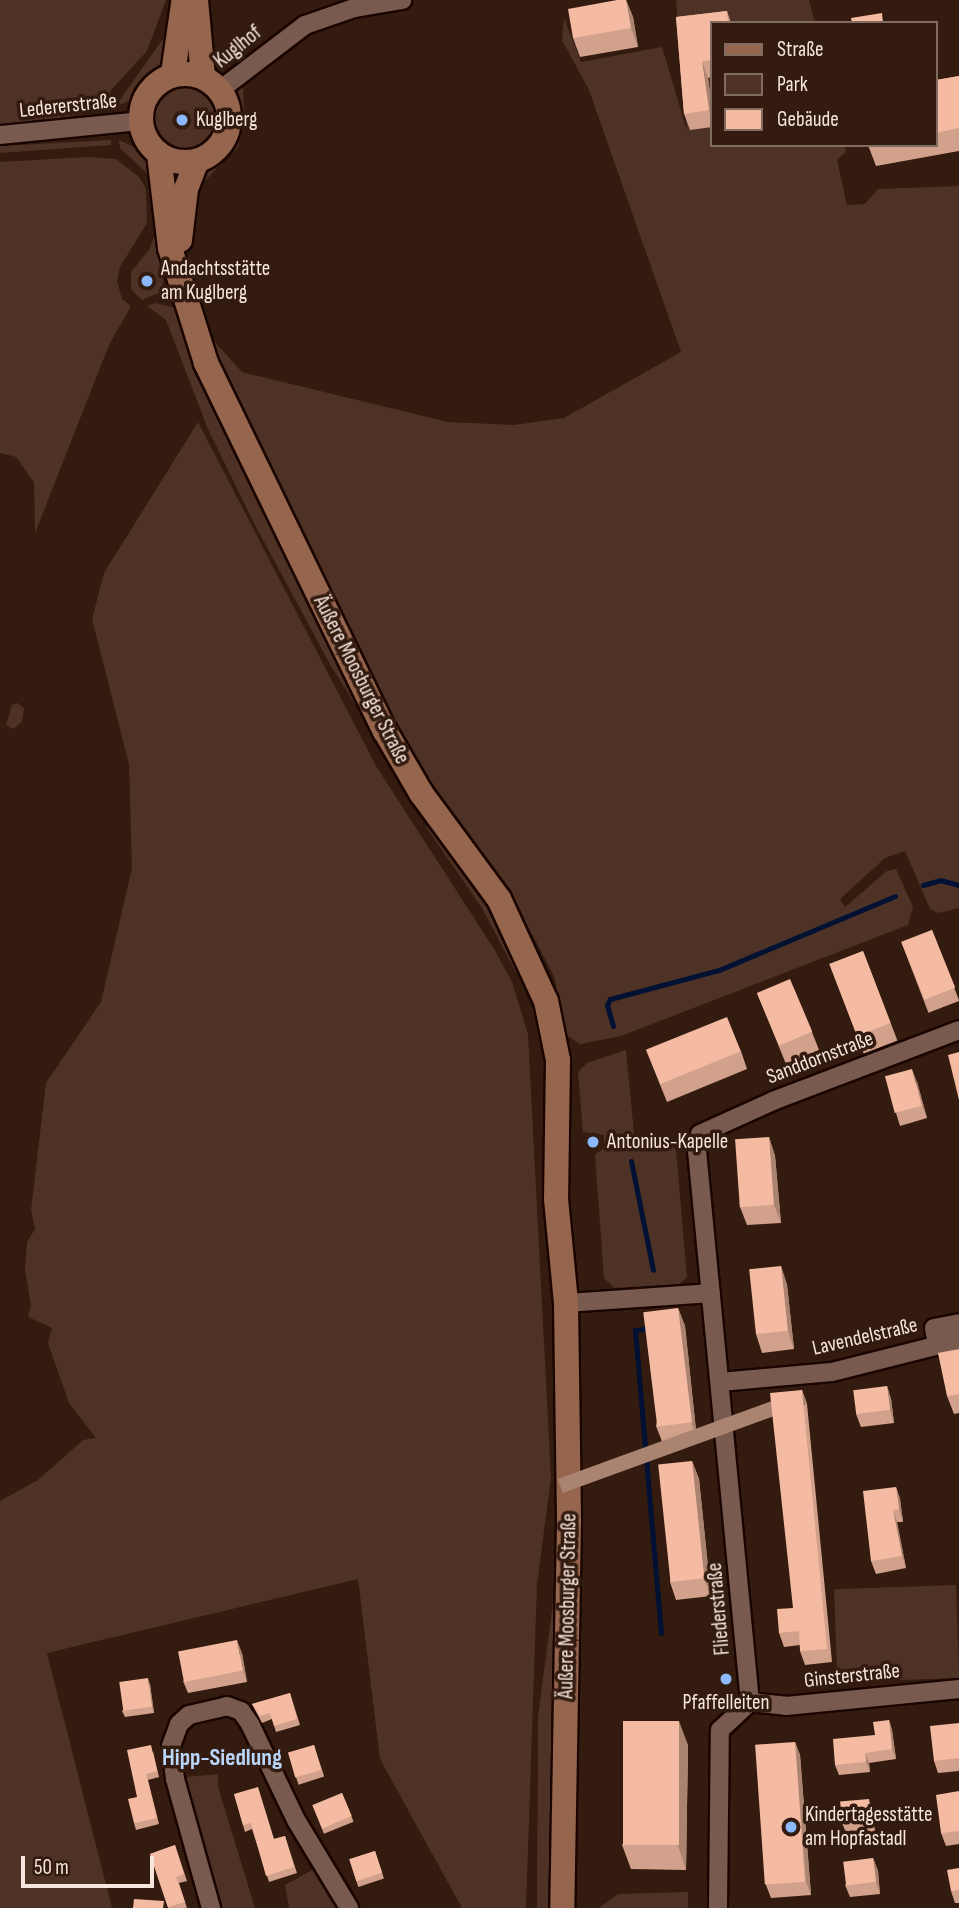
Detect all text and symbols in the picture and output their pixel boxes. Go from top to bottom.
street label: Kuglhof [209,20,267,74]
legend [710,21,938,147]
text: Straße [777,37,823,62]
text: Park [777,72,808,97]
street label: Ledererstraße [18,88,118,124]
place label: Kuglberg [196,107,257,133]
text: Gebäude [777,107,839,132]
marker: Kuglberg [174,112,190,128]
place label: Andachtsstätte am Kuglberg [161,256,270,306]
marker: Andachtsstätte am Kuglberg [139,273,155,289]
street label: Äußere Moosburger Straße [308,592,414,768]
street label: Sanddornstraße [763,1026,877,1090]
place label: Antonius-Kapelle [607,1129,728,1155]
marker: Antonius-Kapelle [585,1134,601,1150]
street label: Lavendelstraße [810,1313,920,1361]
street label: Äußere Moosburger Straße [554,1513,582,1699]
street label: Fliederstraße [702,1562,736,1656]
street label: Ginsterstraße [803,1658,901,1694]
marker: Pfaffelleiten [718,1671,734,1687]
place label: Pfaffelleiten [683,1690,769,1716]
district label: Hipp-Siedlung [162,1744,282,1772]
place label: Kindertagesstätte am Hopfastadl [805,1802,932,1852]
marker: Kindertagesstätte am Hopfastadl [783,1819,799,1835]
scale bar [24,1842,158,1886]
text: 50 m [34,1855,69,1880]

